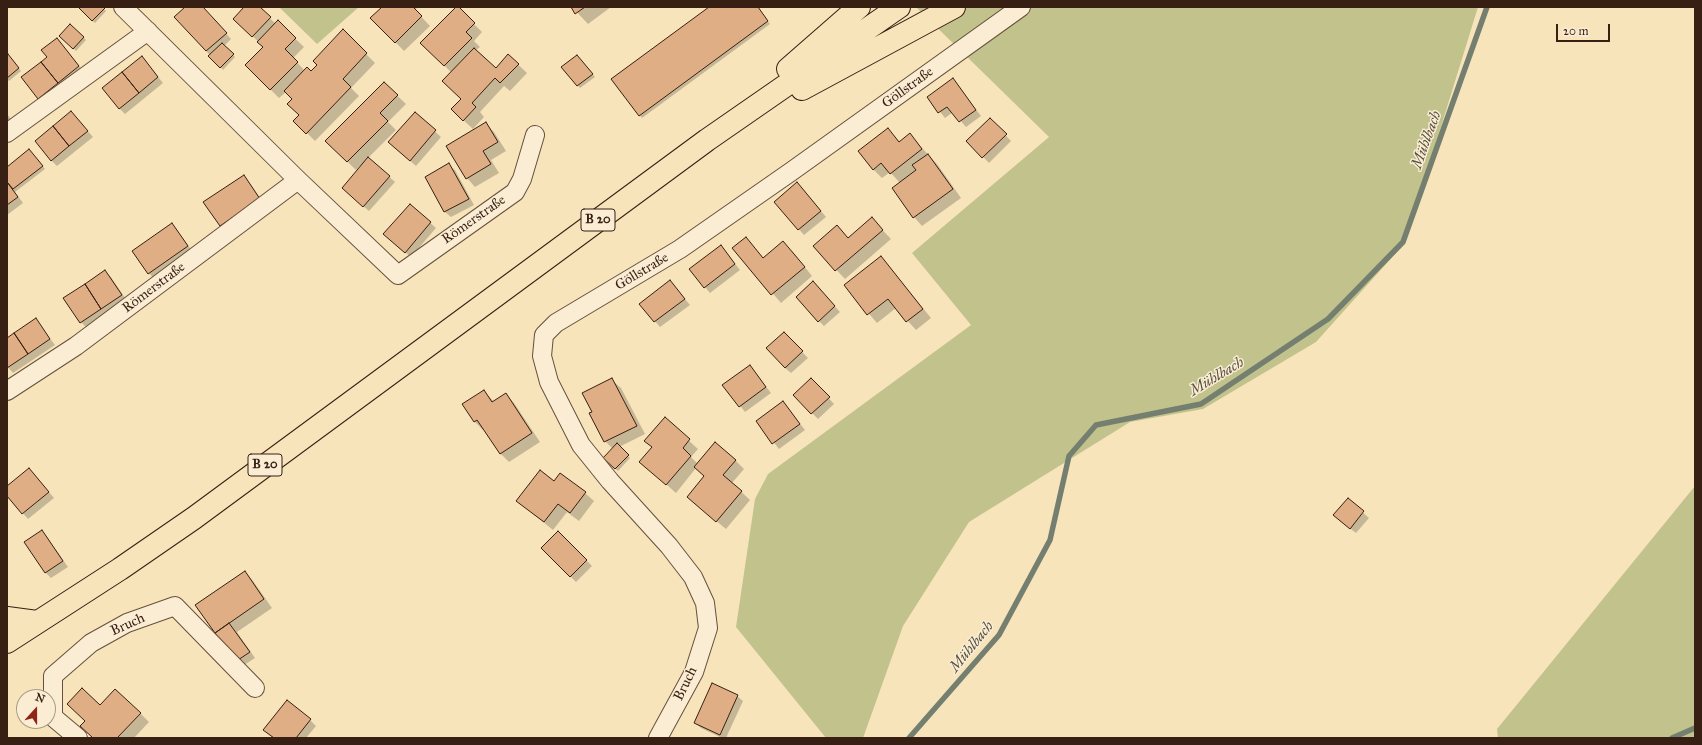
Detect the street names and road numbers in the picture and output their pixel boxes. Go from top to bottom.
street label: Göllstraße [879,64,937,112]
street label: Römerstraße [439,192,509,248]
road number: B 20 [581,209,615,231]
street label: Göllstraße [612,250,672,294]
street label: Römerstraße [119,259,189,317]
road number: B 20 [248,454,282,476]
street label: Bruch [108,610,148,640]
street label: Bruch [671,664,701,704]

